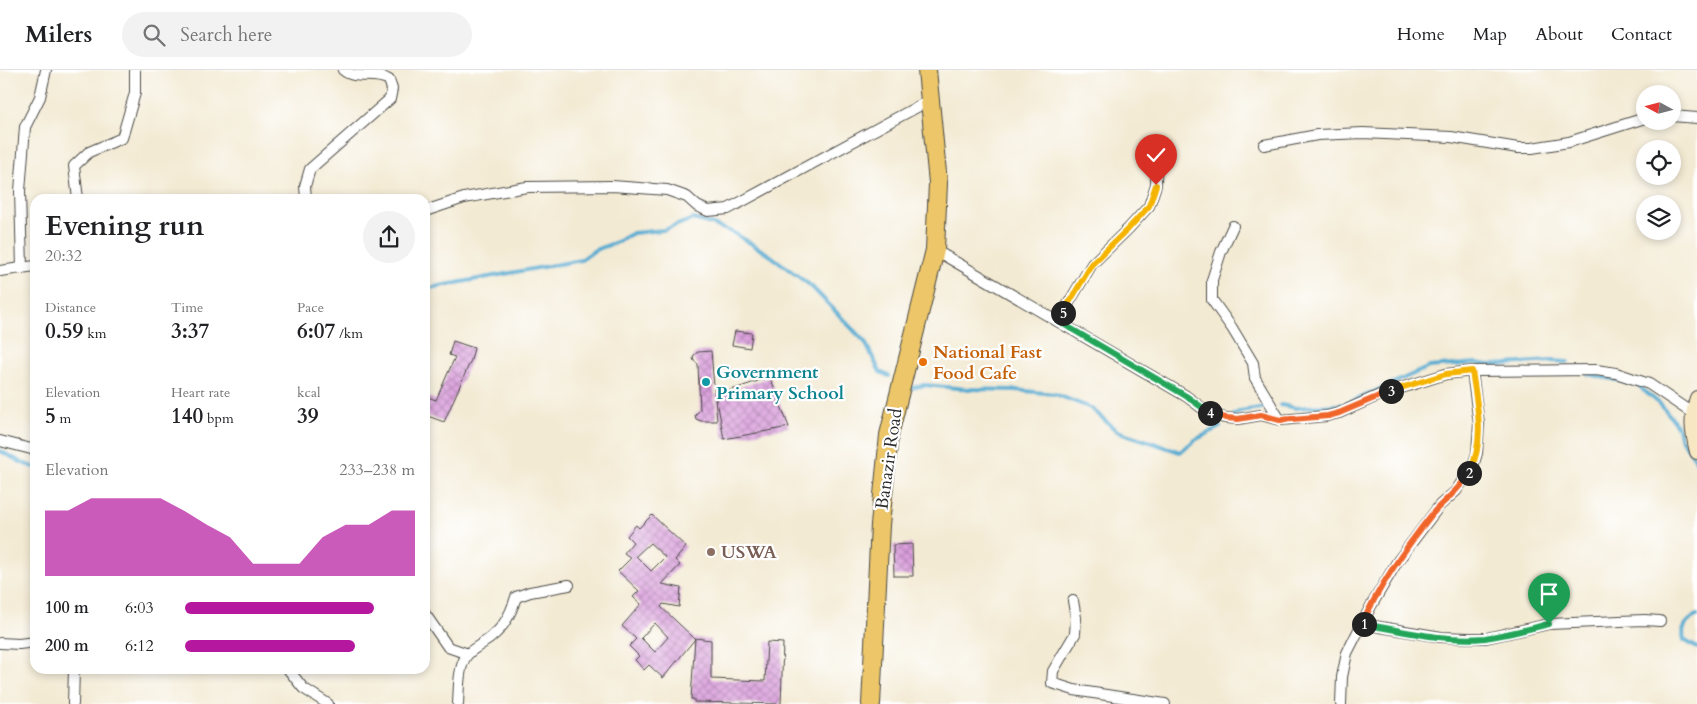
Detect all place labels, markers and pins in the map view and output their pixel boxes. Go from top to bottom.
pin [1135,134,1177,185]
pin: 5 [1050,300,1076,326]
place label: National Fast Food Cafe [933,340,1042,386]
marker: National Fast Food Cafe [917,356,929,368]
place label: Government Primary School [716,360,844,406]
marker: Government Primary School [700,376,712,388]
pin: 3 [1378,378,1404,404]
pin: 4 [1198,400,1222,426]
pin: 2 [1456,460,1482,486]
place label: USWA [721,540,777,565]
marker: USWA [705,546,717,558]
pin [1528,573,1570,624]
pin: 1 [1352,612,1376,636]

